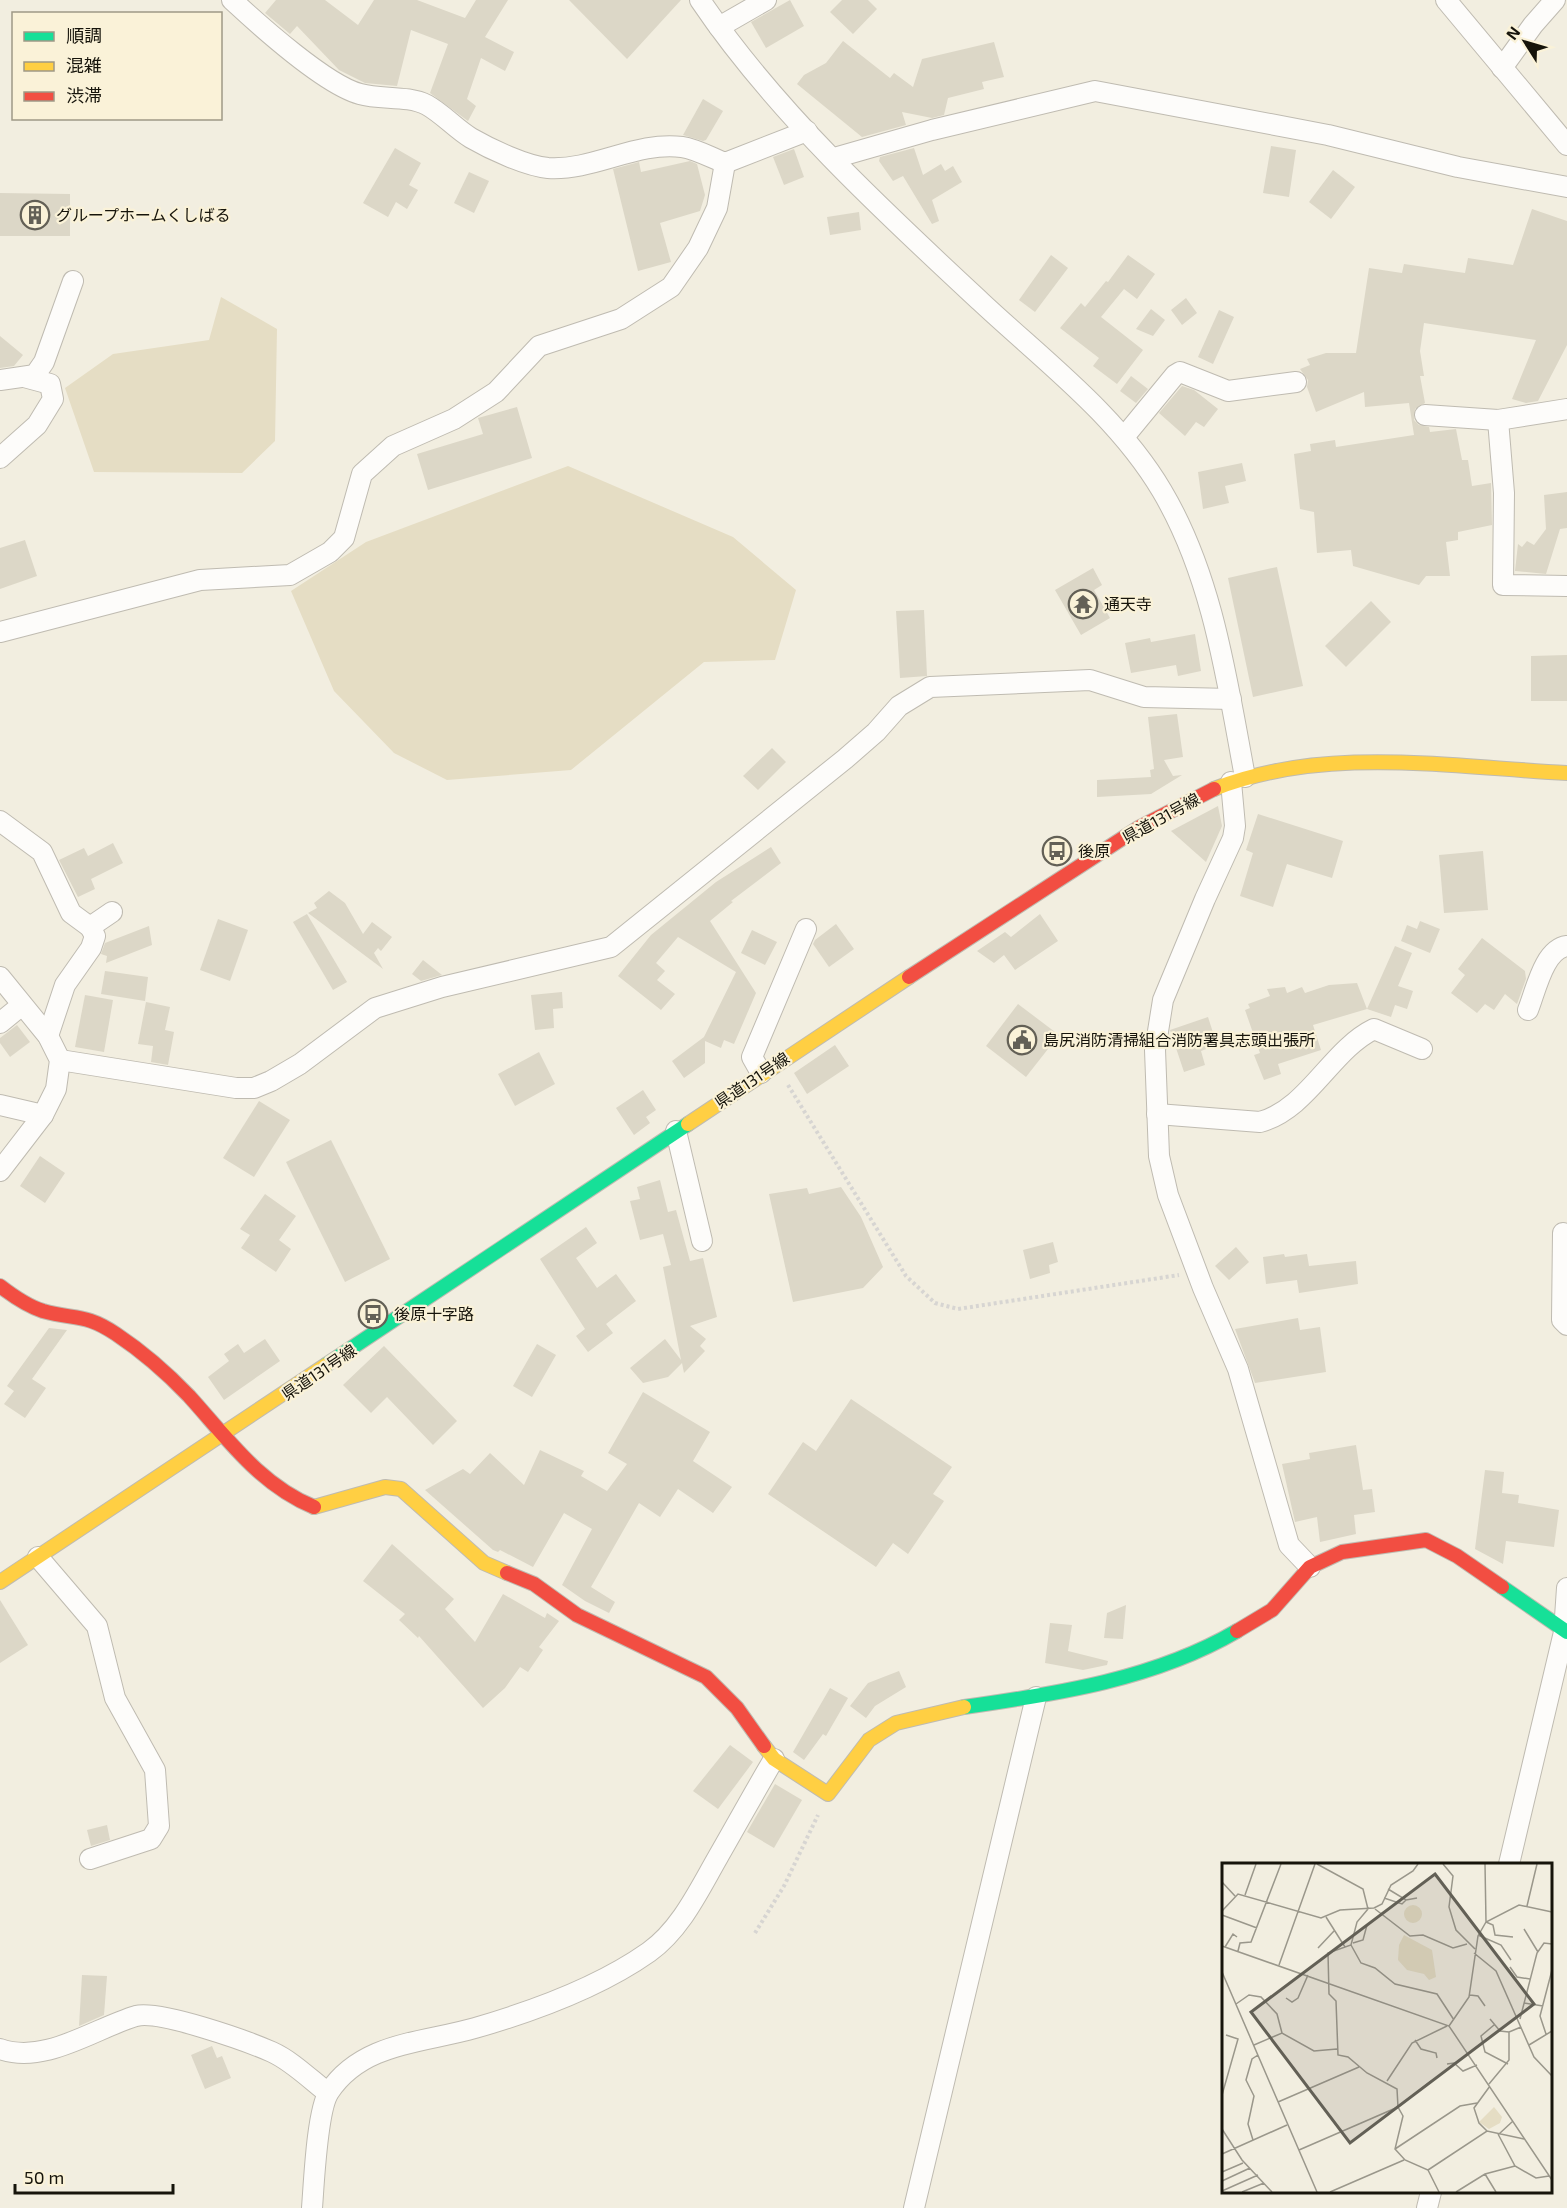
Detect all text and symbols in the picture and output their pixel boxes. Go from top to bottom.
legend [12,12,222,120]
north arrow [1495,12,1555,72]
text: N [1502,22,1524,43]
text: 順調 [66,24,102,46]
text: 混雑 [66,54,102,76]
text: 渋滞 [66,84,102,106]
building icon: グループホームくしばる [19,199,51,231]
place label: グループホームくしばる [56,205,231,224]
temple icon: 通天寺 [1067,588,1099,620]
place label: 通天寺 [1104,594,1152,613]
street label: 県道131号線 [1119,788,1203,847]
bus stop icon: 後原 [1041,835,1073,867]
place label: 後原 [1078,841,1110,860]
public building icon: 島尻消防清掃組合消防署具志頭出張所 [1006,1024,1038,1056]
place label: 島尻消防清掃組合消防署具志頭出張所 [1043,1030,1315,1049]
street label: 県道131号線 [711,1048,793,1111]
bus stop icon: 後原十字路 [357,1298,389,1330]
place label: 後原十字路 [394,1304,474,1323]
street label: 県道131号線 [278,1340,360,1403]
inset map [1222,1863,1552,2193]
scale bar [15,2157,172,2195]
text: 50 m [24,2166,64,2188]

